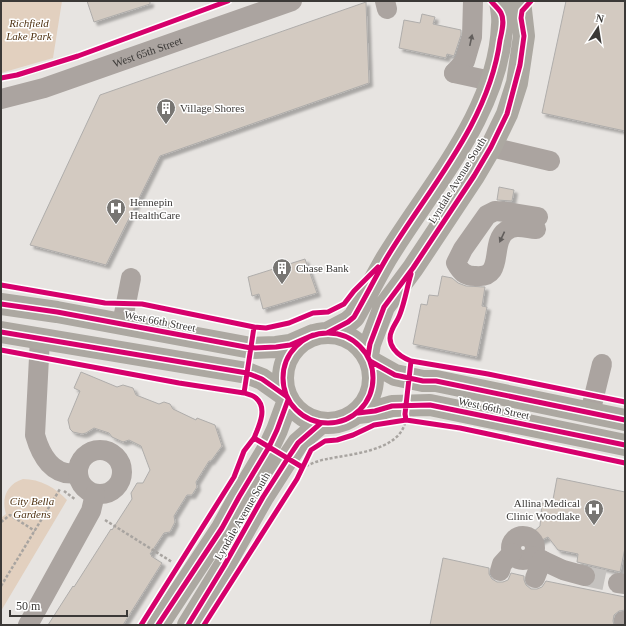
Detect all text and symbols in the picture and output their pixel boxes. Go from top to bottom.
north arrow [578,8,618,48]
text: N [595,12,605,25]
park label: Richfield Lake Park [5,17,53,42]
street label: West 65th Street [111,34,184,69]
one-way arrow [468,34,474,46]
building icon: Village Shores [155,97,177,125]
place label: Village Shores [180,102,244,114]
street label: Lyndale Avenue South [426,134,489,225]
place label: Hennepin HealthCare [130,196,180,221]
hospital icon: Hennepin HealthCare [105,197,127,225]
one-way arrow [499,232,505,243]
building icon: Chase Bank [271,257,293,285]
place label: Chase Bank [296,262,349,274]
street label: West 66th Street [123,308,197,334]
street label: West 66th Street [457,395,531,421]
street label: Lyndale Avenue South [212,470,272,562]
park label: City Bella Gardens [10,495,55,520]
place label: Allina Medical Clinic Woodlake [506,497,580,522]
hospital icon: Allina Medical Clinic Woodlake [583,498,605,526]
scale bar [10,592,127,618]
text: 50 m [16,599,41,613]

